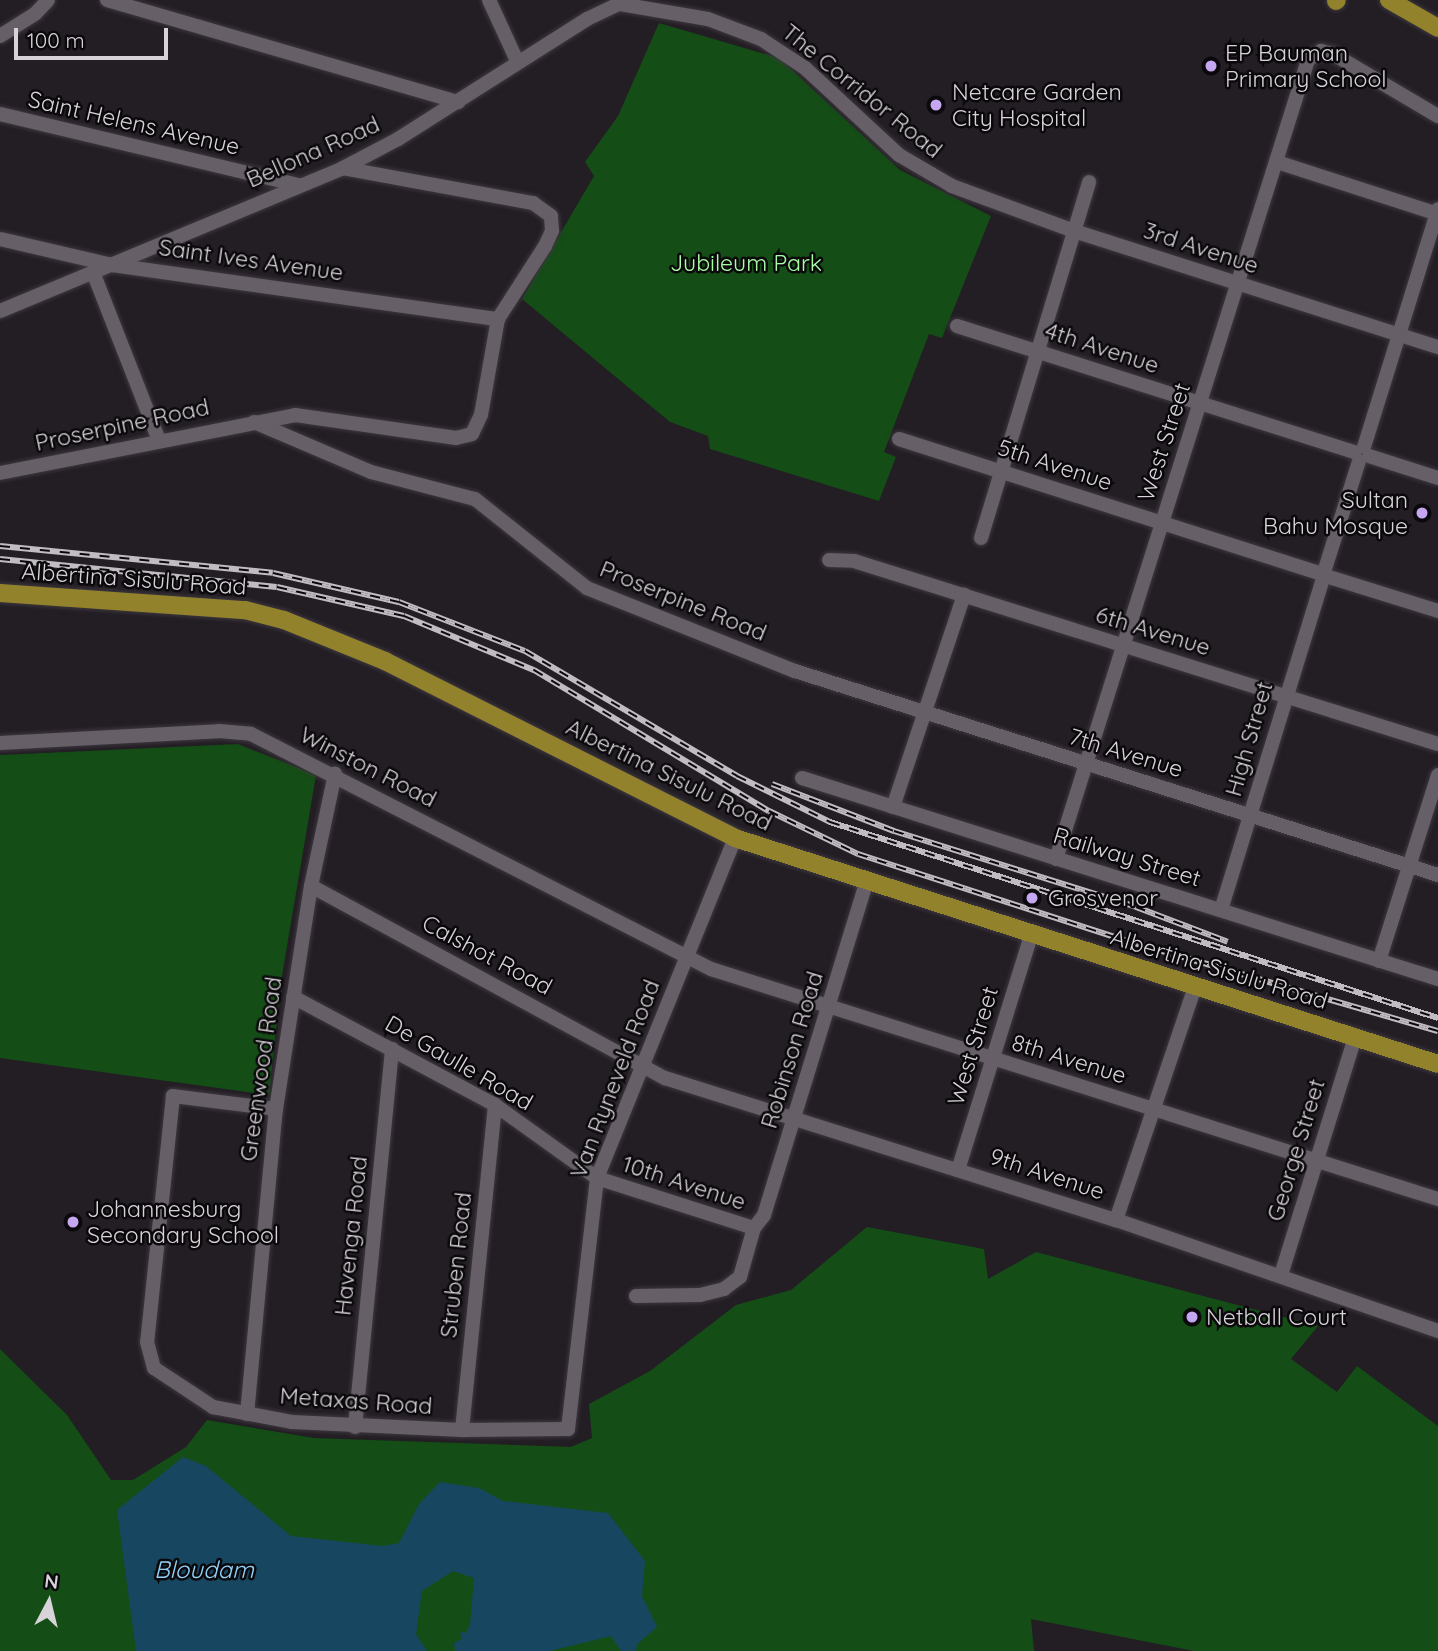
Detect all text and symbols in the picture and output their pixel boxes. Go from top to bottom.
scale bar [18,14,172,58]
street label: The Corridor Road [776,18,948,164]
text: 100 m [27,27,85,53]
place label: EP Bauman Primary School [1225,39,1387,93]
marker: EP Bauman Primary School [1203,58,1219,74]
place label: Netcare Garden City Hospital [952,78,1122,132]
street label: Saint Helens Avenue [26,85,242,161]
marker: Netcare Garden City Hospital [926,95,946,115]
street label: Bellona Road [242,110,384,194]
street label: 3rd Avenue [1140,216,1262,280]
street label: Saint Ives Avenue [157,233,345,287]
park label: Jubileum Park [670,249,822,277]
street label: 4th Avenue [1042,317,1162,379]
street label: West Street [1132,379,1196,505]
street label: Proserpine Road [33,393,211,457]
street label: 5th Avenue [994,434,1116,496]
place label: Sultan Bahu Mosque [1263,486,1408,540]
marker: Sultan Bahu Mosque [1414,505,1430,521]
street label: Proserpine Road [596,555,770,647]
street label: Albertina Sisulu Road [21,557,247,601]
street label: 6th Avenue [1092,601,1214,661]
street label: High Street [1219,678,1279,800]
street label: Albertina Sisulu Road [562,713,776,837]
street label: Winston Road [295,721,441,813]
street label: 7th Avenue [1066,723,1186,783]
street label: Railway Street [1050,821,1204,893]
place label: Grosvenor [1048,884,1158,912]
marker: Grosvenor [1022,888,1042,908]
street label: Calshot Road [417,909,557,1001]
street label: Albertina Sisulu Road [1107,923,1331,1015]
street label: Robinson Road [755,968,829,1132]
street label: Greenwood Road [234,975,288,1163]
street label: Van Ryneveld Road [564,976,666,1182]
street label: West Street [942,983,1004,1109]
street label: De Gaulle Road [380,1010,538,1116]
street label: 8th Avenue [1008,1029,1130,1089]
street label: George Street [1261,1075,1331,1225]
street label: 9th Avenue [986,1143,1108,1205]
street label: 10th Avenue [619,1150,749,1216]
street label: Havenga Road [329,1155,373,1317]
street label: Struben Road [435,1191,477,1339]
place label: Johannesburg Secondary School [87,1195,279,1249]
marker: Johannesburg Secondary School [65,1214,81,1230]
place label: Netball Court [1206,1303,1347,1331]
marker: Netball Court [1184,1309,1200,1325]
street label: Metaxas Road [279,1382,433,1420]
water label: Bloudam [154,1556,254,1584]
north arrow [14,1567,84,1637]
text: N [43,1568,60,1594]

